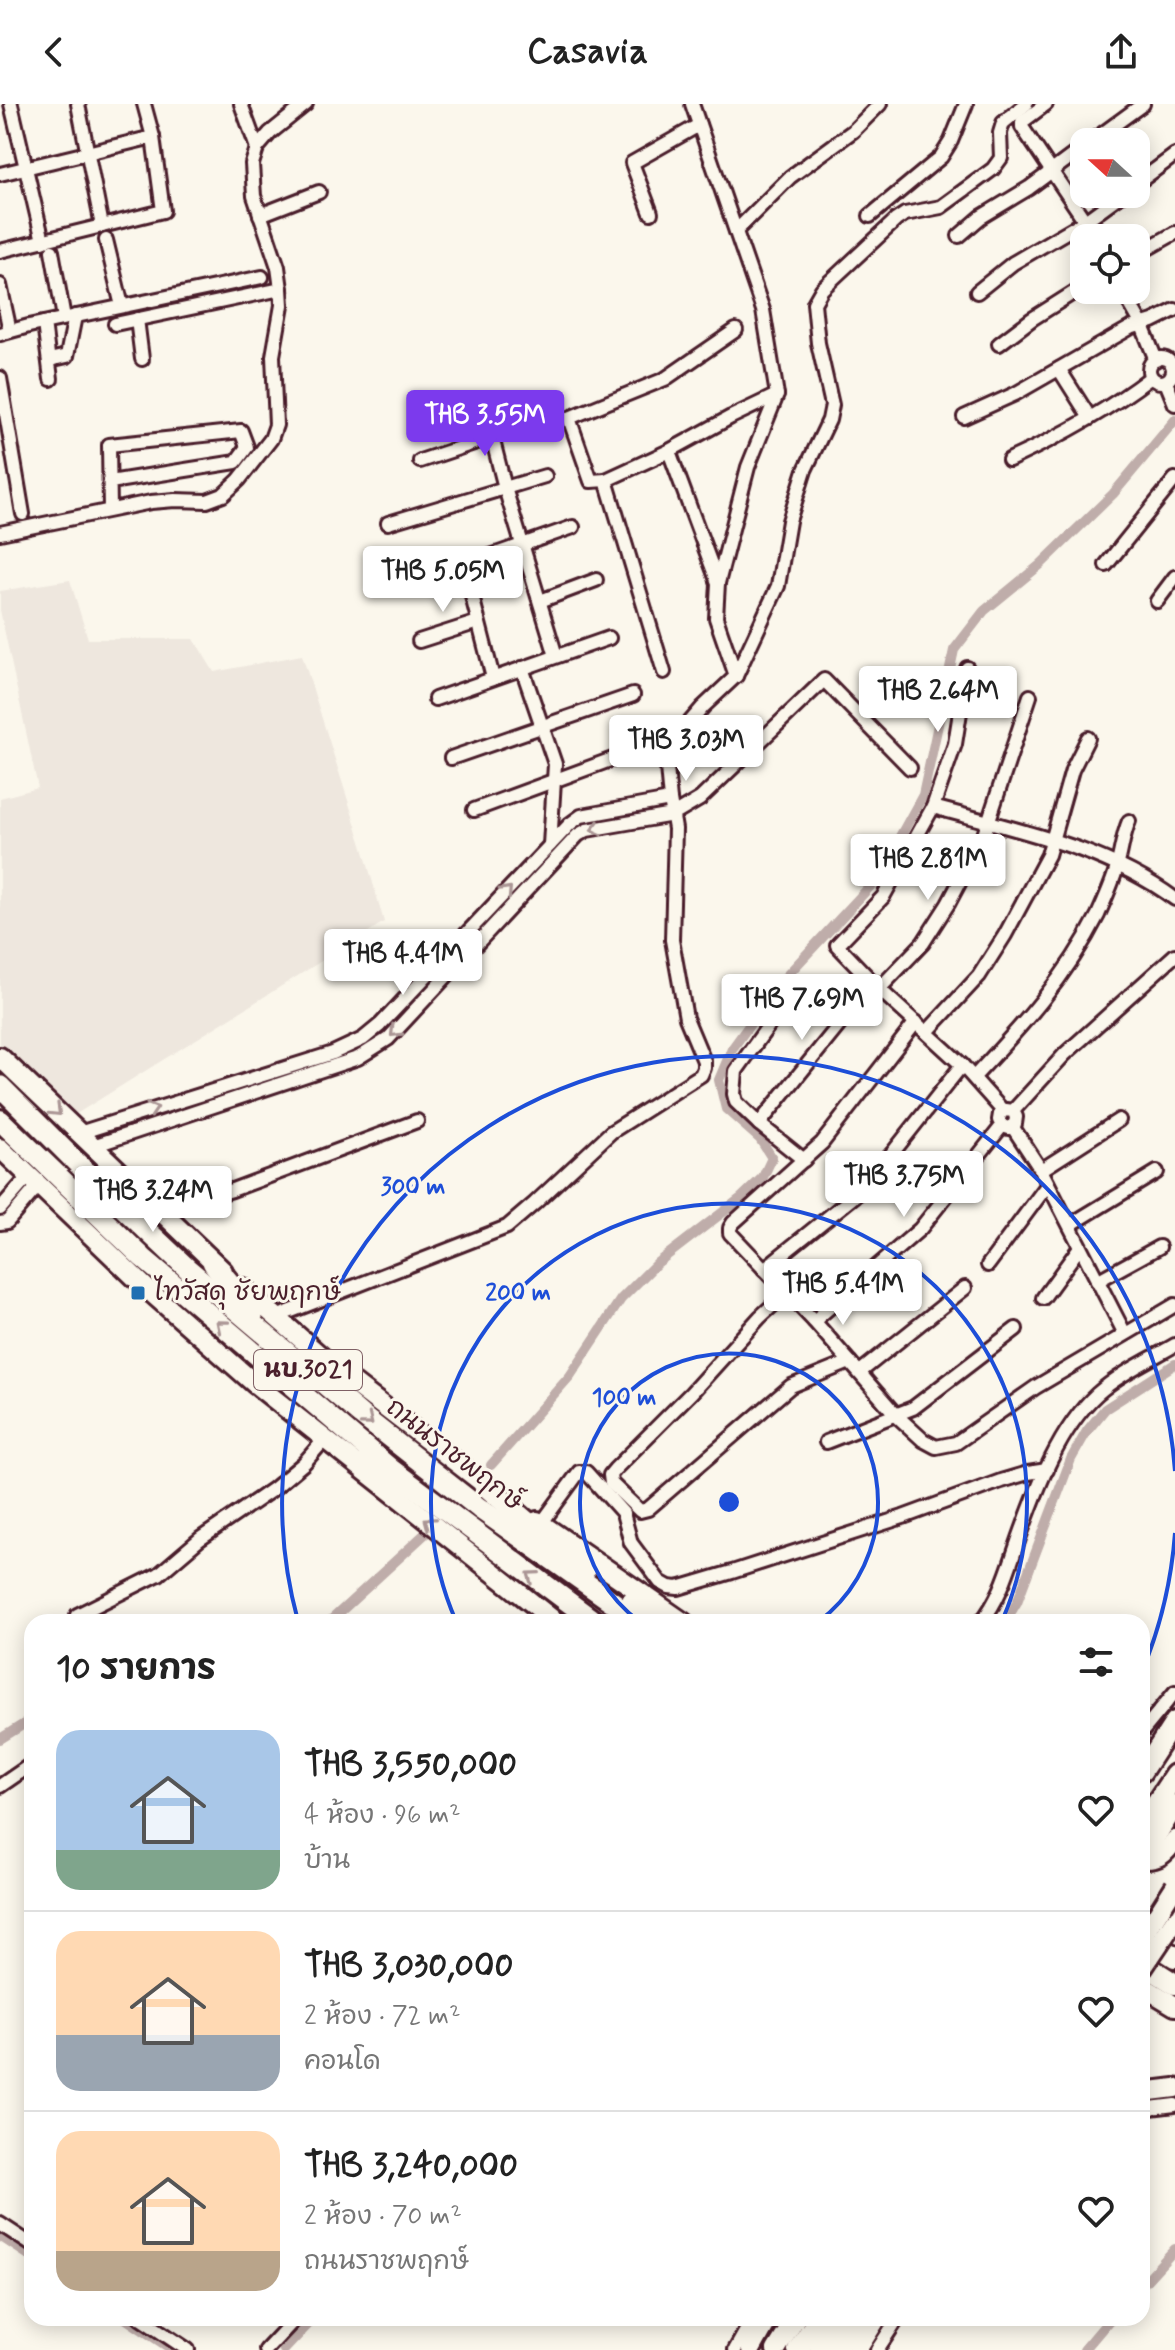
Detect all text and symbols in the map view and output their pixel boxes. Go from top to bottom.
text: Casavia [527,29,648,76]
icon: back [32,30,76,74]
icon: share [1099,30,1143,74]
north arrow [1070,128,1150,208]
map controls [1070,128,1150,304]
button: locate [1070,224,1150,304]
pin: THB 3.55M [393,390,577,458]
text: THB 3.55M [424,399,546,433]
pin: THB 5.05M [351,546,535,614]
text: THB 5.05M [381,555,505,589]
pin: THB 2.64M [846,666,1030,734]
text: THB 2.64M [877,675,999,709]
pin: THB 3.03M [594,715,778,783]
text: THB 3.03M [627,724,745,758]
one-way arrow [590,820,604,837]
pin: THB 2.81M [836,834,1020,902]
text: THB 2.81M [869,843,987,877]
one-way arrow [498,886,512,901]
pin: THB 4.41M [311,929,495,997]
text: THB 4.41M [342,938,464,972]
pin: THB 7.69M [710,974,894,1042]
text: THB 7.69M [740,983,864,1017]
one-way arrow [389,1022,404,1037]
one-way arrow [47,1102,62,1116]
one-way arrow [146,1102,160,1118]
pin: THB 3.75M [812,1151,996,1219]
text: THB 3.75M [843,1160,965,1194]
pin: THB 3.24M [61,1166,245,1234]
text: 300 m [381,1172,445,1203]
text: THB 3.24M [93,1175,213,1209]
pin: THB 5.41M [751,1259,935,1327]
text: THB 5.41M [782,1268,904,1302]
place label: ไทวัสดุ ชัยพฤกษ์ [153,1275,341,1310]
text: 200 m [485,1278,551,1309]
marker: ไทวัสดุ ชัยพฤกษ์ [129,1284,147,1302]
one-way arrow [216,1320,231,1335]
road number: นบ.3021 [254,1350,362,1390]
text: 100 m [592,1383,656,1414]
street label: ถนนราชพฤกษ์ [379,1390,530,1519]
one-way arrow [359,1411,373,1426]
centre of rings [715,1488,743,1516]
one-way arrow [423,1517,437,1531]
one-way arrow [526,1572,541,1586]
icon: filters [1074,1640,1118,1684]
text: 10 รายการ [56,1647,216,1692]
text: THB 3,550,000 [304,1743,517,1788]
icon: home [120,1762,216,1858]
icon: heart [1074,1788,1118,1832]
text: 4 ห้อง · 96 m² [304,1799,461,1833]
text: บ้าน [304,1844,350,1878]
text: THB 3,030,000 [304,1944,513,1989]
icon: home [120,1963,216,2059]
icon: heart [1074,1989,1118,2033]
text: 2 ห้อง · 72 m² [304,2000,461,2034]
text: คอนโด [304,2045,381,2079]
text: THB 3,240,000 [304,2144,518,2189]
icon: home [120,2163,216,2259]
icon: heart [1074,2189,1118,2233]
text: 2 ห้อง · 70 m² [304,2200,462,2234]
text: ถนนราชพฤกษ์ [304,2245,468,2279]

